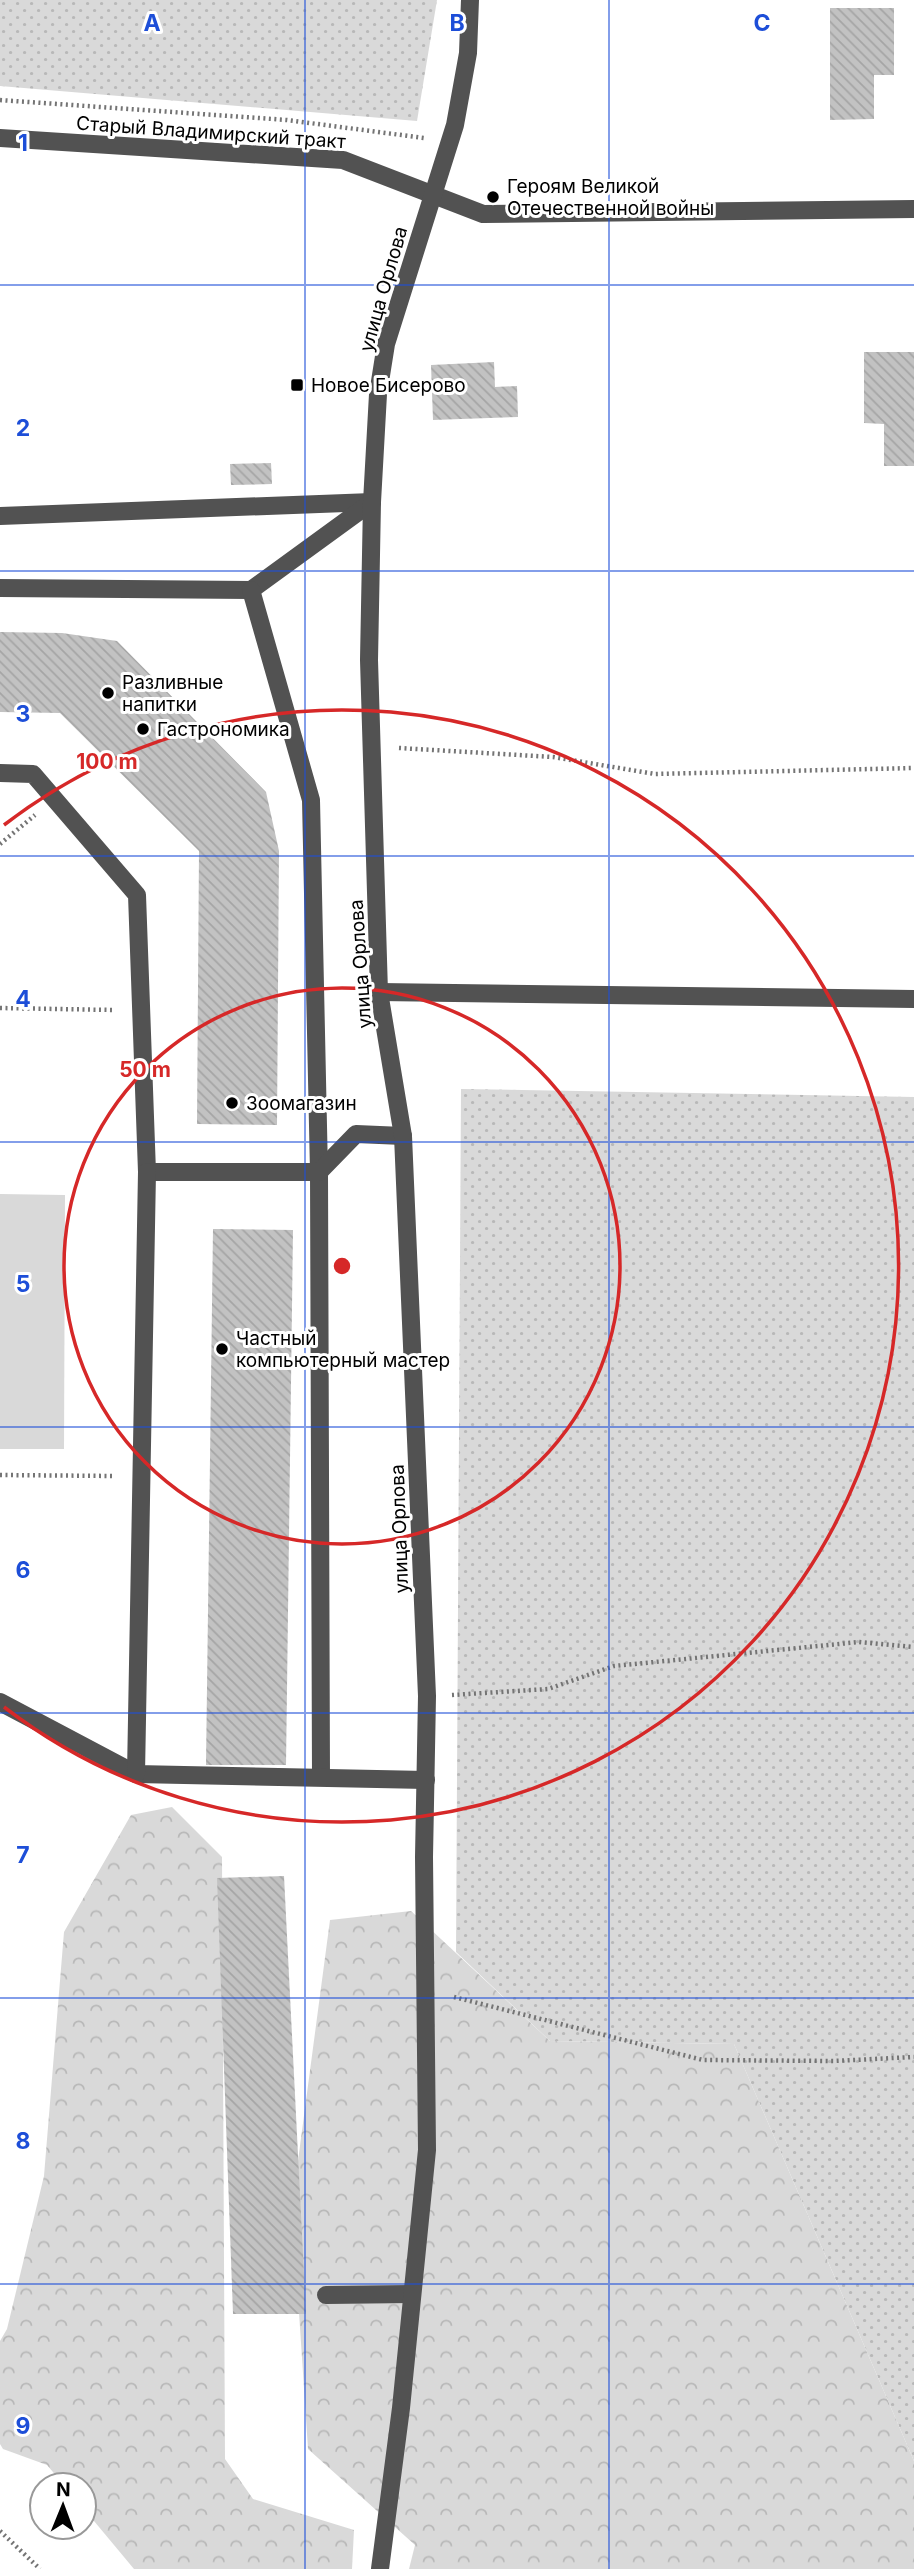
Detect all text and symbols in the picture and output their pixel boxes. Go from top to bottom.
text: A [143,9,161,37]
text: B [449,9,465,37]
text: C [753,9,771,37]
street label: Старый Владимирский тракт [75,112,347,153]
text: 1 [18,129,28,157]
place label: Героям Великой Отечественной войны [507,175,714,220]
marker: Героям Великой Отечественной войны [485,189,501,205]
street label: улица Орлова [355,224,412,354]
place label: Новое Бисерово [311,374,466,397]
marker: Новое Бисерово [289,377,305,393]
text: 2 [16,414,30,442]
place label: Разливные напитки [122,671,223,716]
marker: Разливные напитки [100,685,116,701]
text: 3 [16,700,30,728]
place label: Гастрономика [157,718,290,741]
marker: Гастрономика [135,721,151,737]
text: 100 m [76,749,138,774]
street label: улица Орлова [345,899,376,1029]
text: 4 [15,985,31,1013]
text: 50 m [119,1057,171,1082]
place label: Зоомагазин [246,1092,357,1115]
marker: Зоомагазин [224,1095,240,1111]
centre of rings [330,1254,354,1278]
text: 5 [16,1270,30,1298]
place label: Частный компьютерный мастер [236,1327,450,1372]
marker: Частный компьютерный мастер [214,1341,230,1357]
street label: улица Орлова [386,1464,413,1594]
text: 6 [16,1556,30,1584]
text: 7 [16,1841,30,1869]
text: 8 [16,2127,30,2155]
text: 9 [16,2412,30,2440]
north arrow [28,2471,98,2541]
text: N [56,2478,71,2501]

